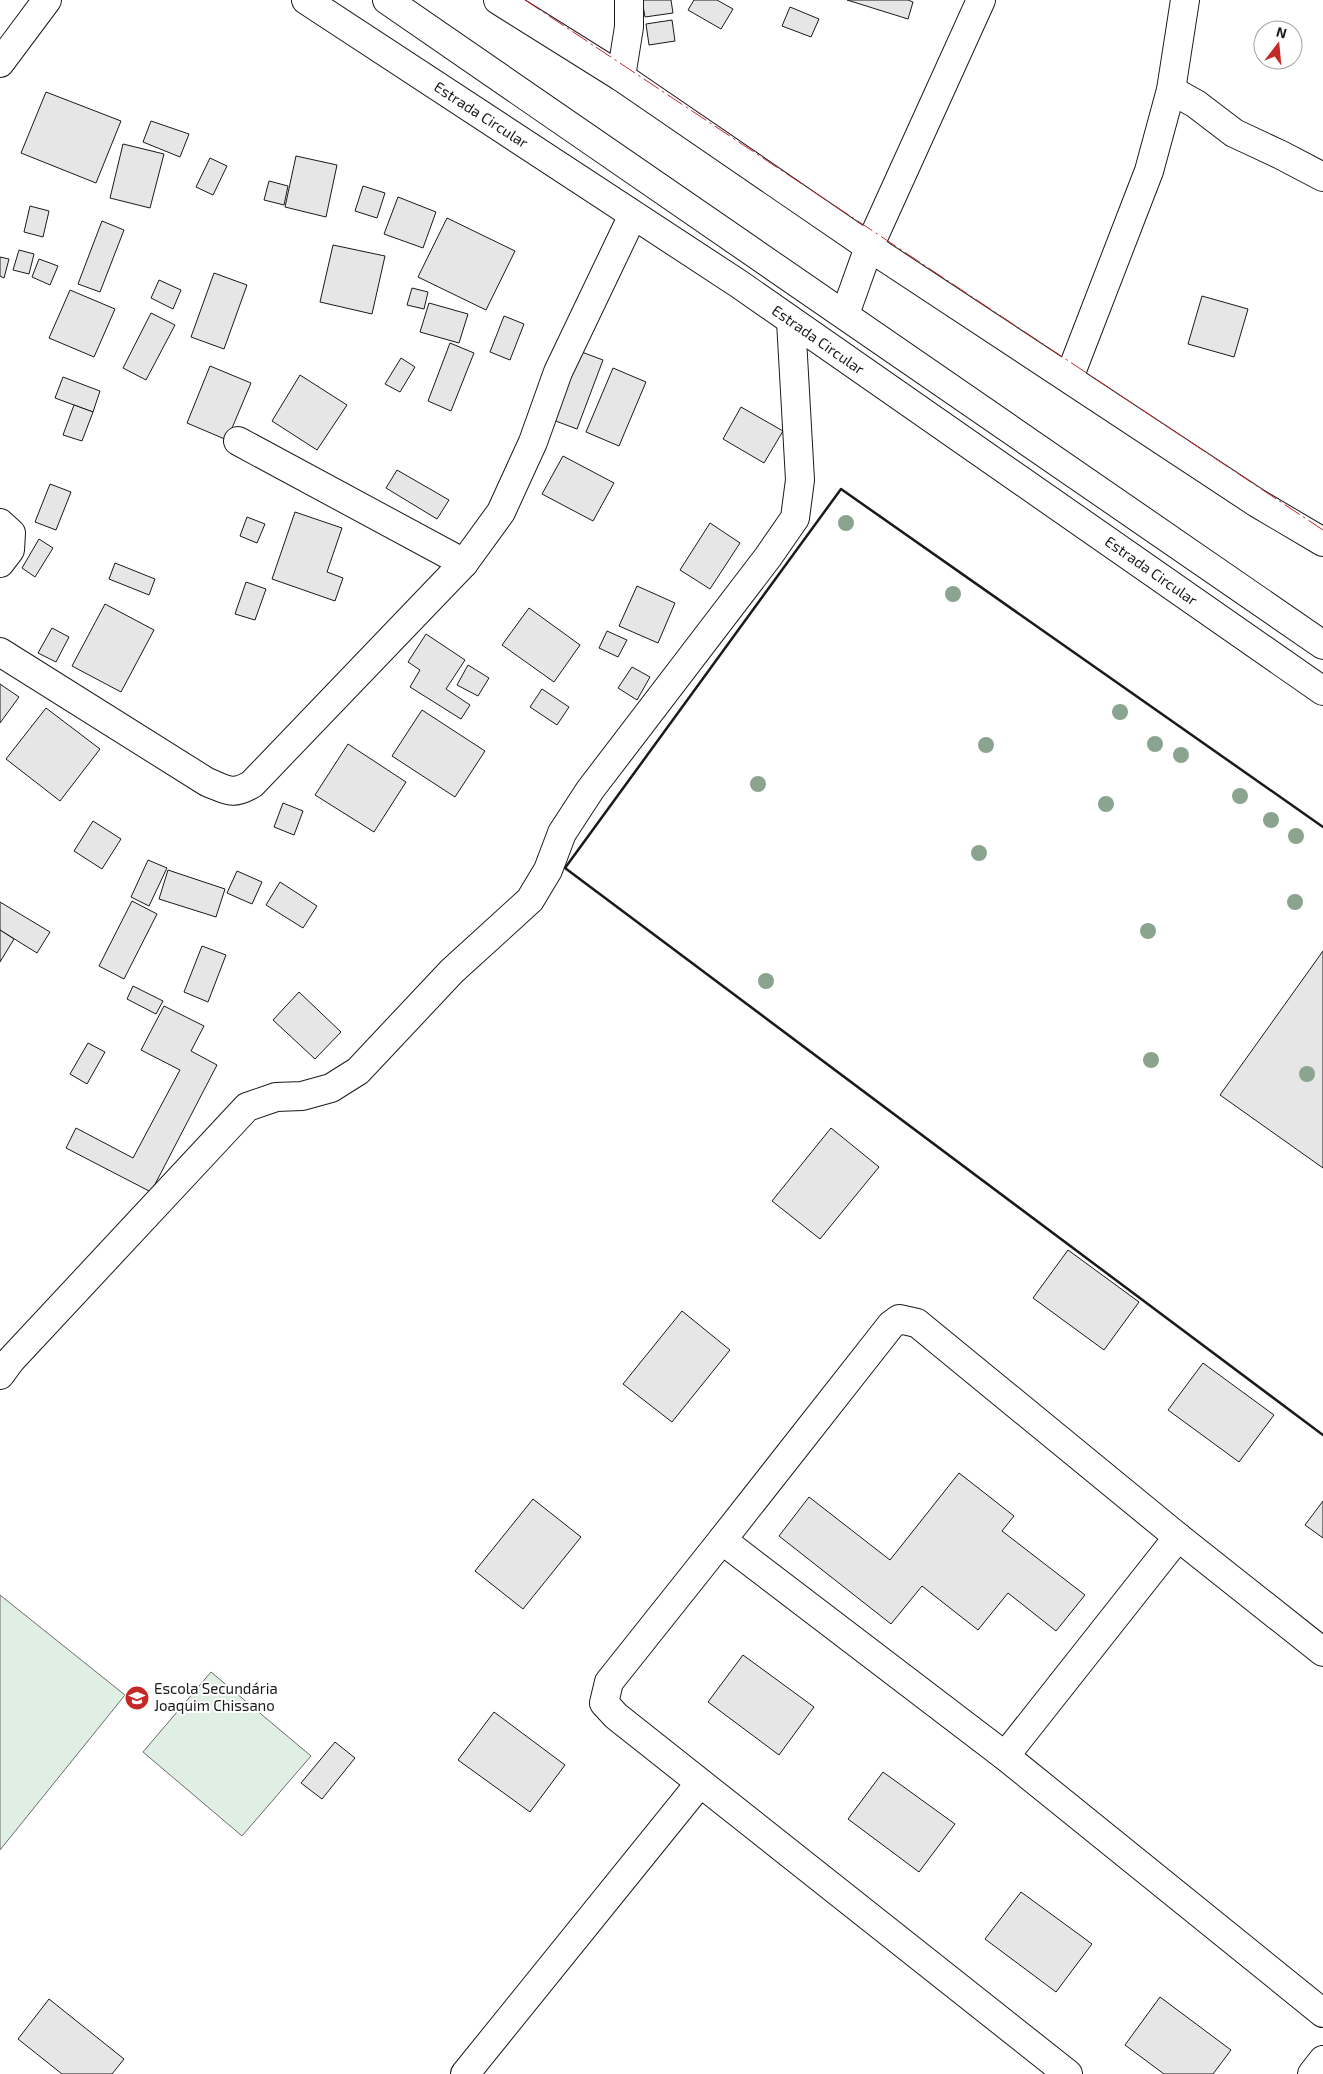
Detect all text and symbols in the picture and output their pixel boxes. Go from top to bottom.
north arrow [1253,20,1303,70]
text: N [1275,22,1289,42]
street label: Estrada Circular [431,77,532,151]
street label: Estrada Circular [769,301,868,378]
street label: Estrada Circular [1102,532,1201,609]
place label: Escola Secundária Joaquim Chissano [154,1679,278,1714]
school or university icon: Escola Secundária Joaquim Chissano [124,1685,150,1711]

